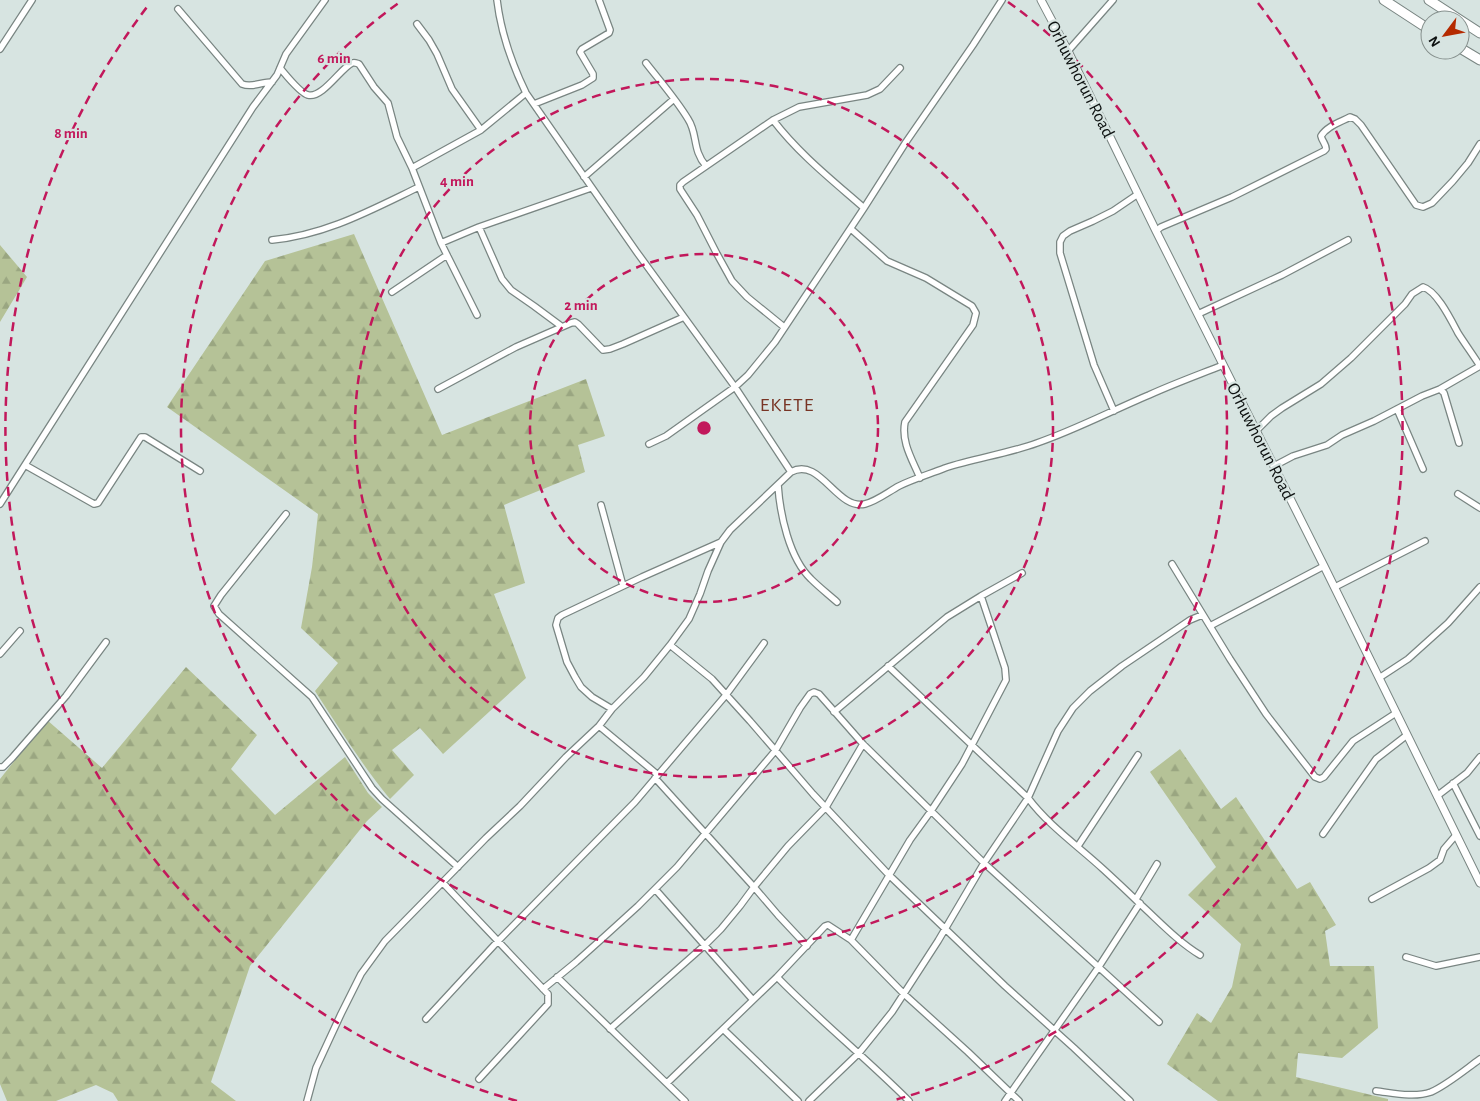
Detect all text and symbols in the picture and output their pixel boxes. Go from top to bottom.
north arrow [1420,10,1470,60]
street label: Orhuwhorun Road [1043,18,1117,141]
text: N [1426,34,1443,49]
text: 6 min [317,51,351,66]
text: 8 min [54,126,88,141]
text: 4 min [440,174,474,189]
text: 2 min [564,298,598,313]
street label: Orhuwhorun Road [1223,380,1297,503]
district label: EKETE [760,395,814,415]
centre of rings [695,419,713,437]

